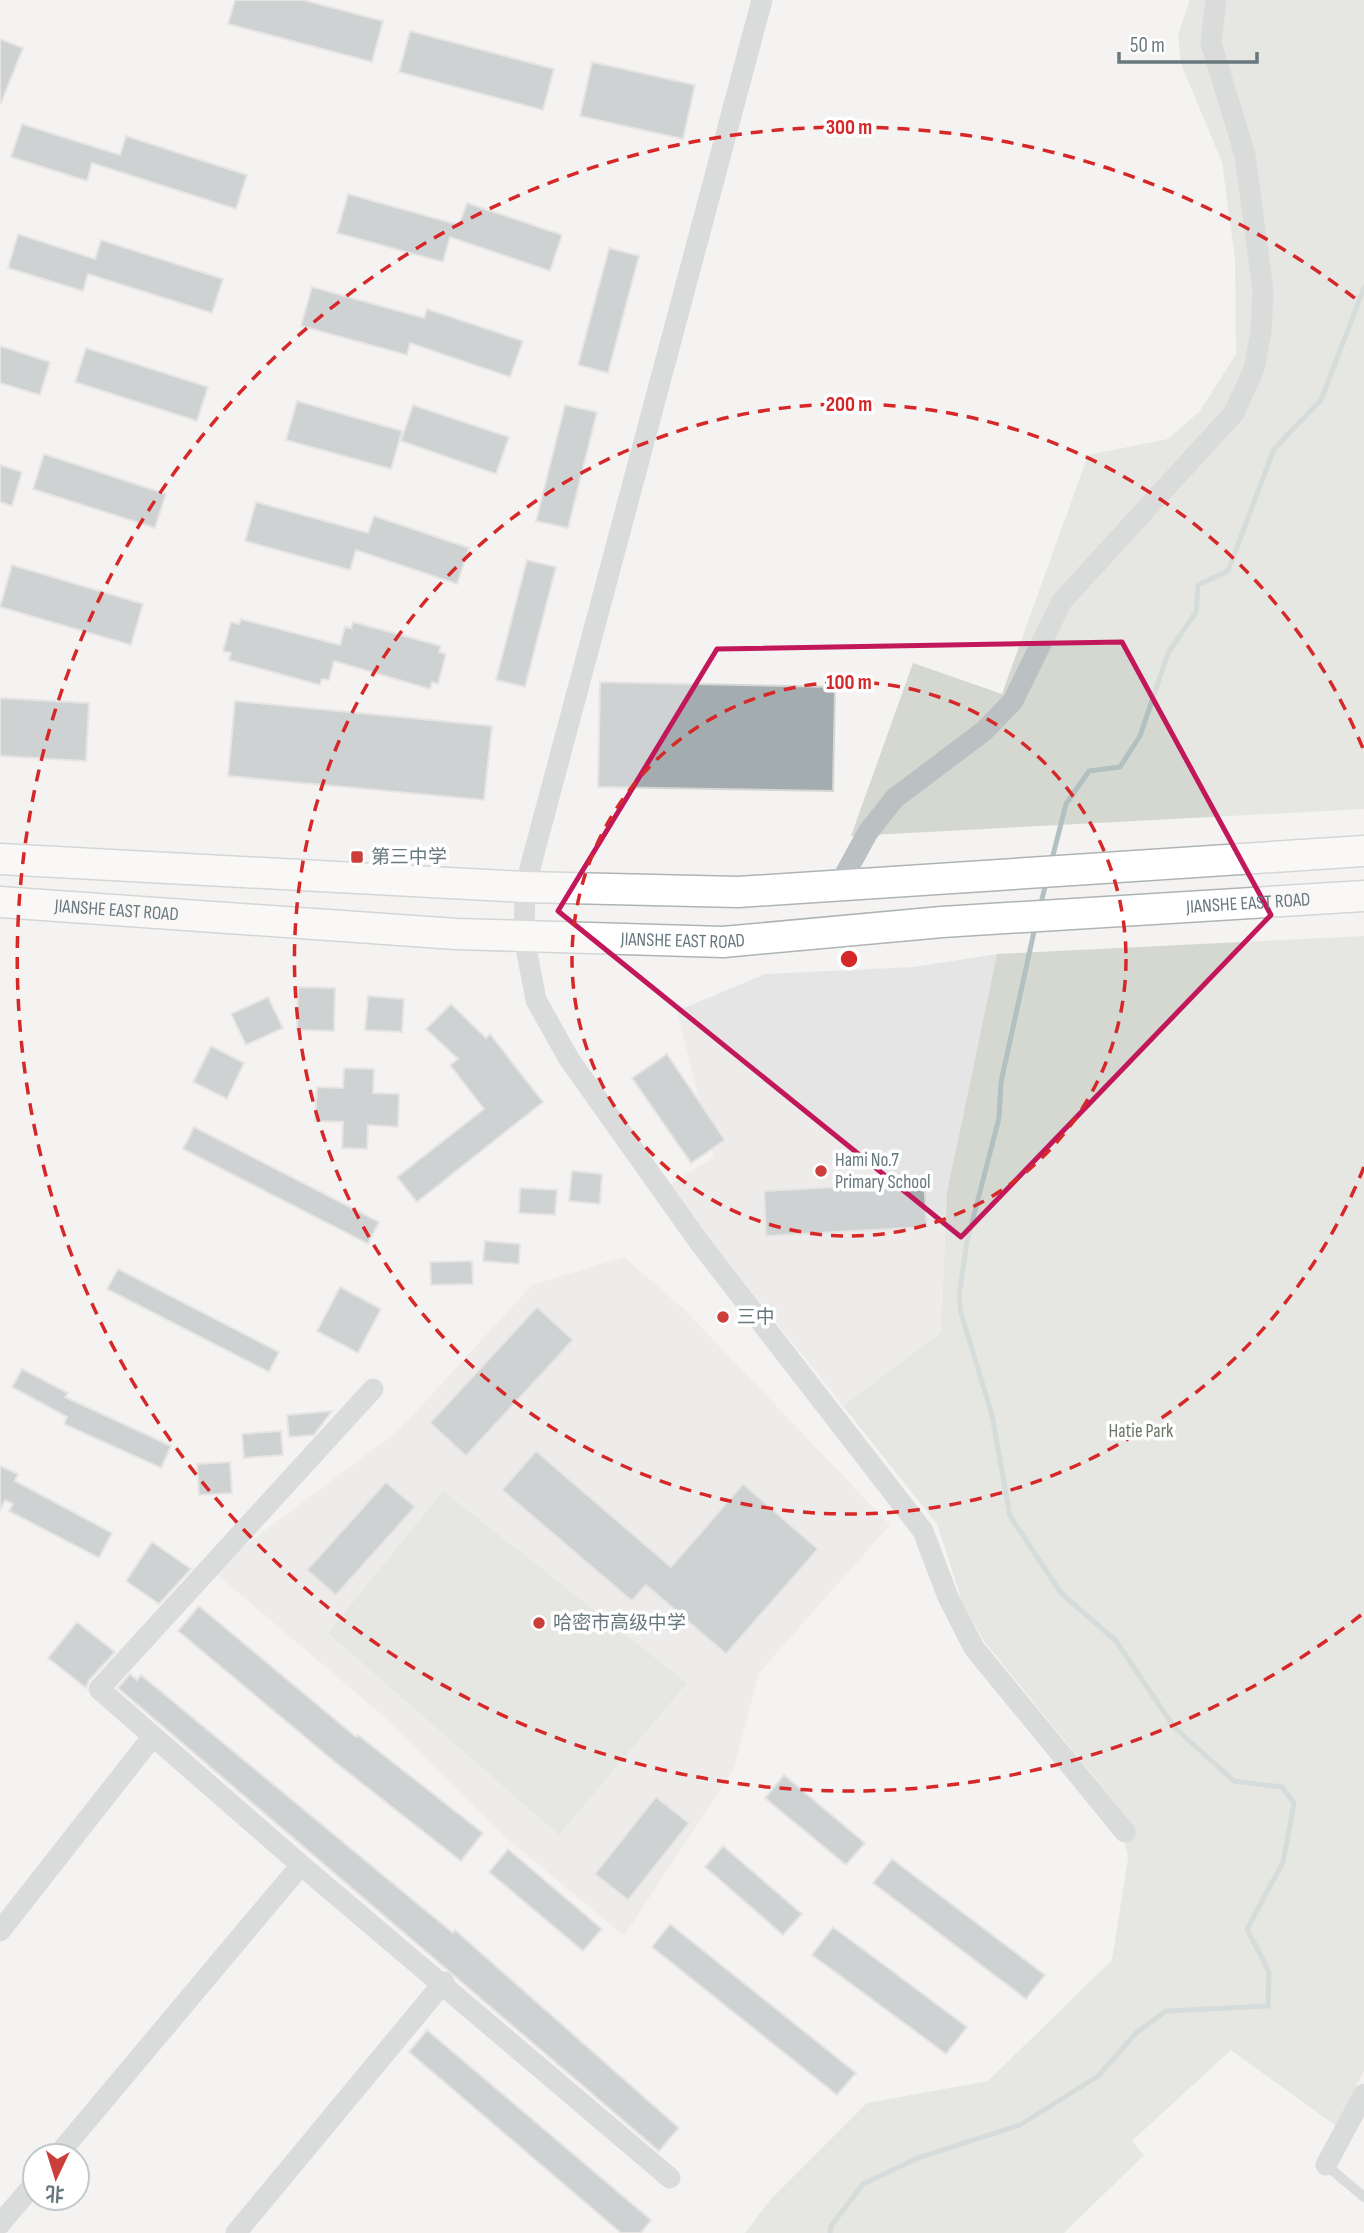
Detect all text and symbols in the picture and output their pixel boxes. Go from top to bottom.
scale bar [1119,21,1257,65]
text: 50 m [1130,33,1165,58]
text: 300 m [826,115,872,140]
text: 200 m [826,392,872,417]
text: 100 m [826,670,872,695]
place label: 第三中学 [371,846,447,869]
marker: 第三中学 [349,849,365,865]
street label: JIANSHE EAST ROAD [1185,888,1311,918]
street label: JIANSHE EAST ROAD [53,894,179,926]
street label: JIANSHE EAST ROAD [619,927,746,954]
centre of rings [837,947,861,971]
place label: Hami No.7 Primary School [835,1149,931,1194]
marker: Hami No.7 Primary School [813,1163,829,1179]
place label: 三中 [737,1306,775,1329]
marker: 三中 [715,1309,731,1325]
park label: Hatie Park [1109,1420,1174,1443]
place label: 哈密市高级中学 [553,1612,686,1635]
marker: 哈密市高级中学 [531,1615,547,1631]
north arrow [21,2142,91,2212]
text: 北 [45,2180,65,2205]

